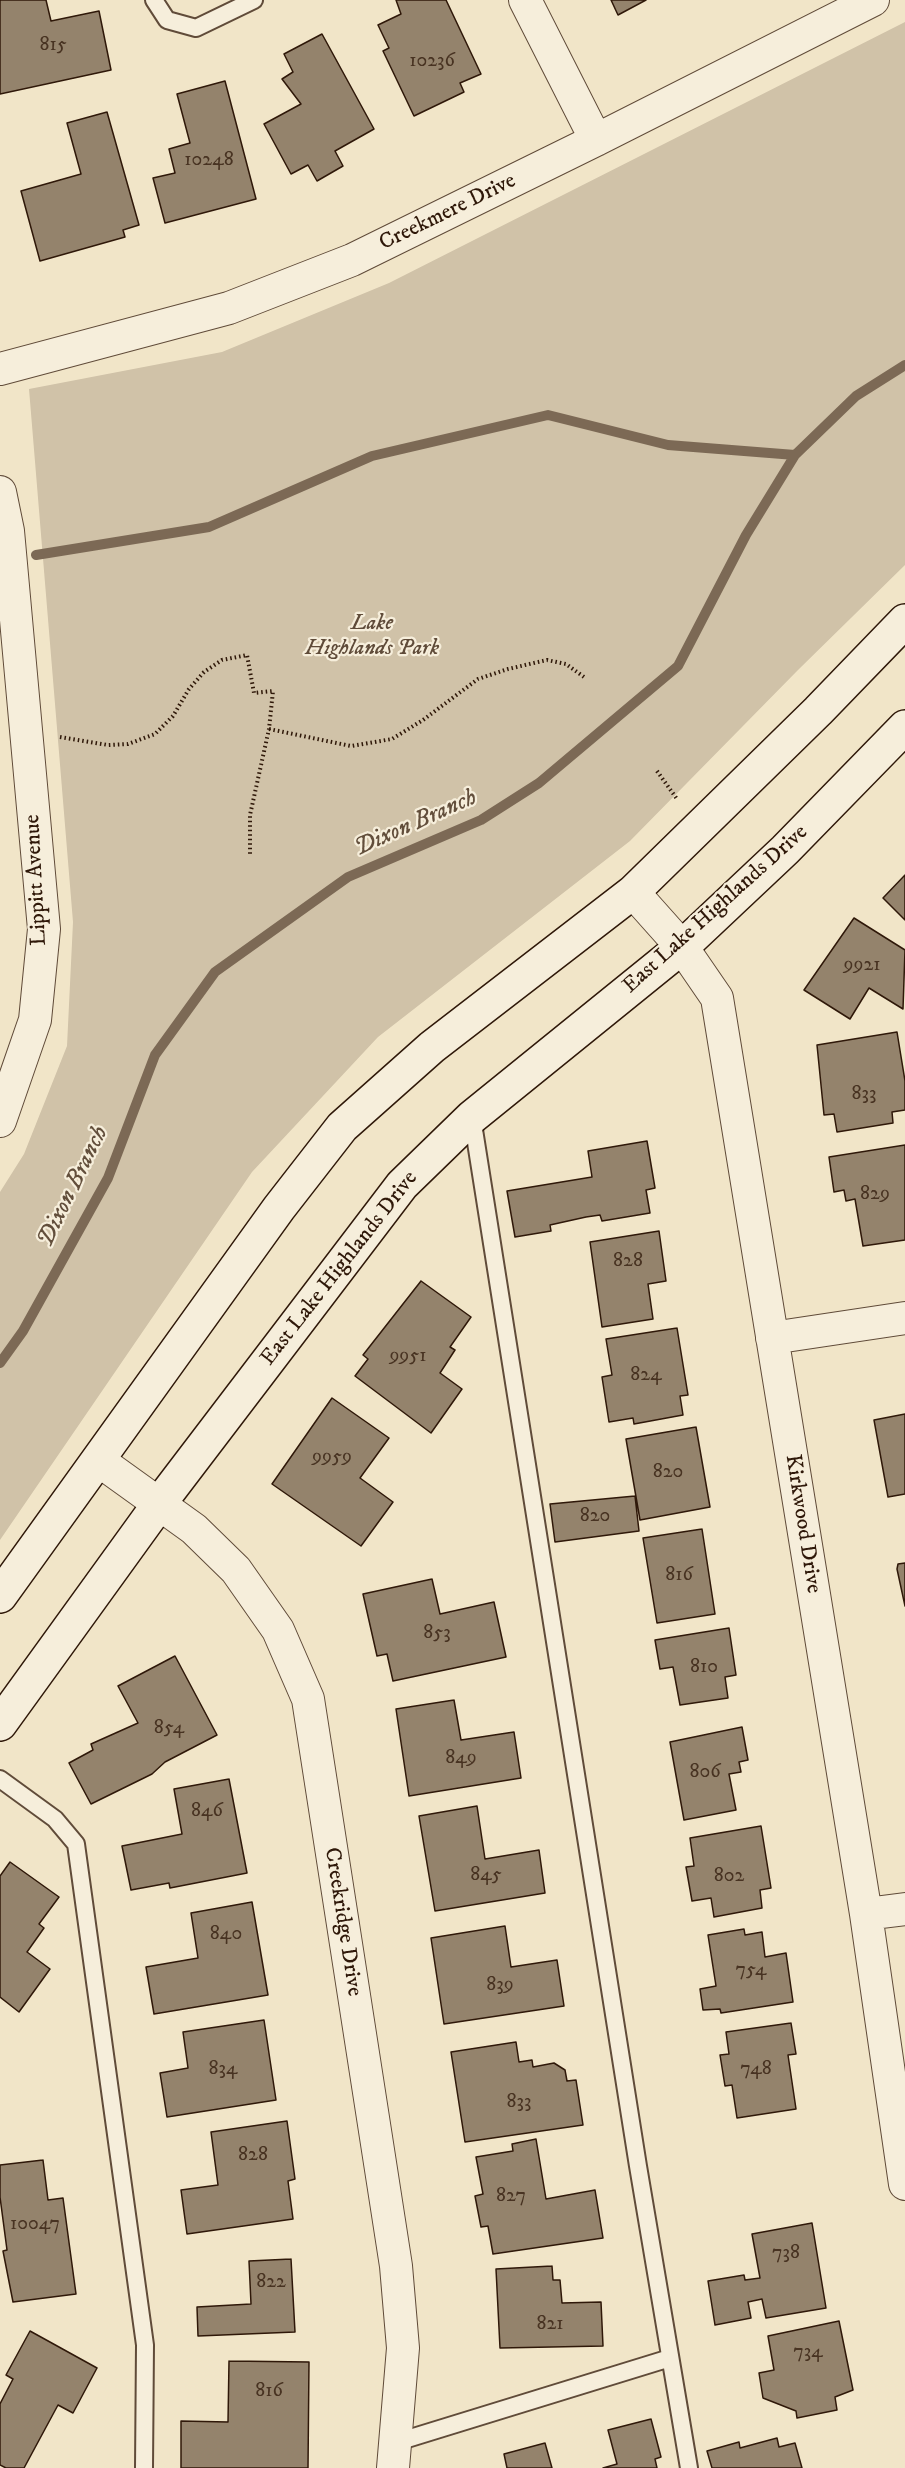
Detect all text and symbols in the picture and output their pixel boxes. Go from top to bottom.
house number: 815 [39,34,67,58]
house number: 10236 [409,50,455,74]
house number: 10248 [184,149,234,173]
street label: Creekmere Drive [376,169,520,257]
park label: Lake Highlands Park [305,611,439,662]
water label: Dixon Branch [350,784,482,864]
street label: Lippitt Avenue [20,814,54,946]
street label: East Lake Highlands Drive [618,820,814,1000]
house number: 9921 [843,954,881,978]
house number: 833 [852,1083,876,1107]
water label: Dixon Branch [32,1122,116,1252]
street label: East Lake Highlands Drive [256,1166,424,1372]
house number: 829 [860,1183,890,1207]
house number: 828 [613,1250,643,1274]
house number: 9951 [389,1345,427,1369]
house number: 824 [630,1364,662,1388]
house number: 9959 [312,1446,352,1470]
street label: Kirkwood Drive [778,1453,826,1595]
house number: 820 [653,1461,683,1485]
house number: 820 [580,1505,610,1529]
house number: 816 [665,1564,693,1588]
house number: 853 [423,1622,451,1646]
house number: 810 [690,1656,718,1680]
house number: 854 [154,1717,184,1741]
house number: 849 [445,1747,477,1771]
house number: 806 [689,1761,721,1785]
house number: 846 [191,1800,223,1824]
street label: Creekridge Drive [317,1846,367,1998]
house number: 845 [470,1864,502,1888]
house number: 802 [714,1865,744,1889]
house number: 840 [210,1923,242,1947]
house number: 754 [736,1959,766,1983]
house number: 839 [486,1974,514,1998]
house number: 834 [209,2058,237,2082]
house number: 748 [740,2058,772,2082]
house number: 833 [507,2091,531,2115]
house number: 828 [238,2144,268,2168]
house number: 827 [496,2185,526,2209]
house number: 10047 [10,2213,60,2237]
house number: 738 [772,2242,800,2266]
house number: 822 [256,2271,286,2295]
house number: 821 [536,2313,564,2337]
house number: 734 [793,2341,823,2365]
house number: 816 [255,2380,283,2404]

